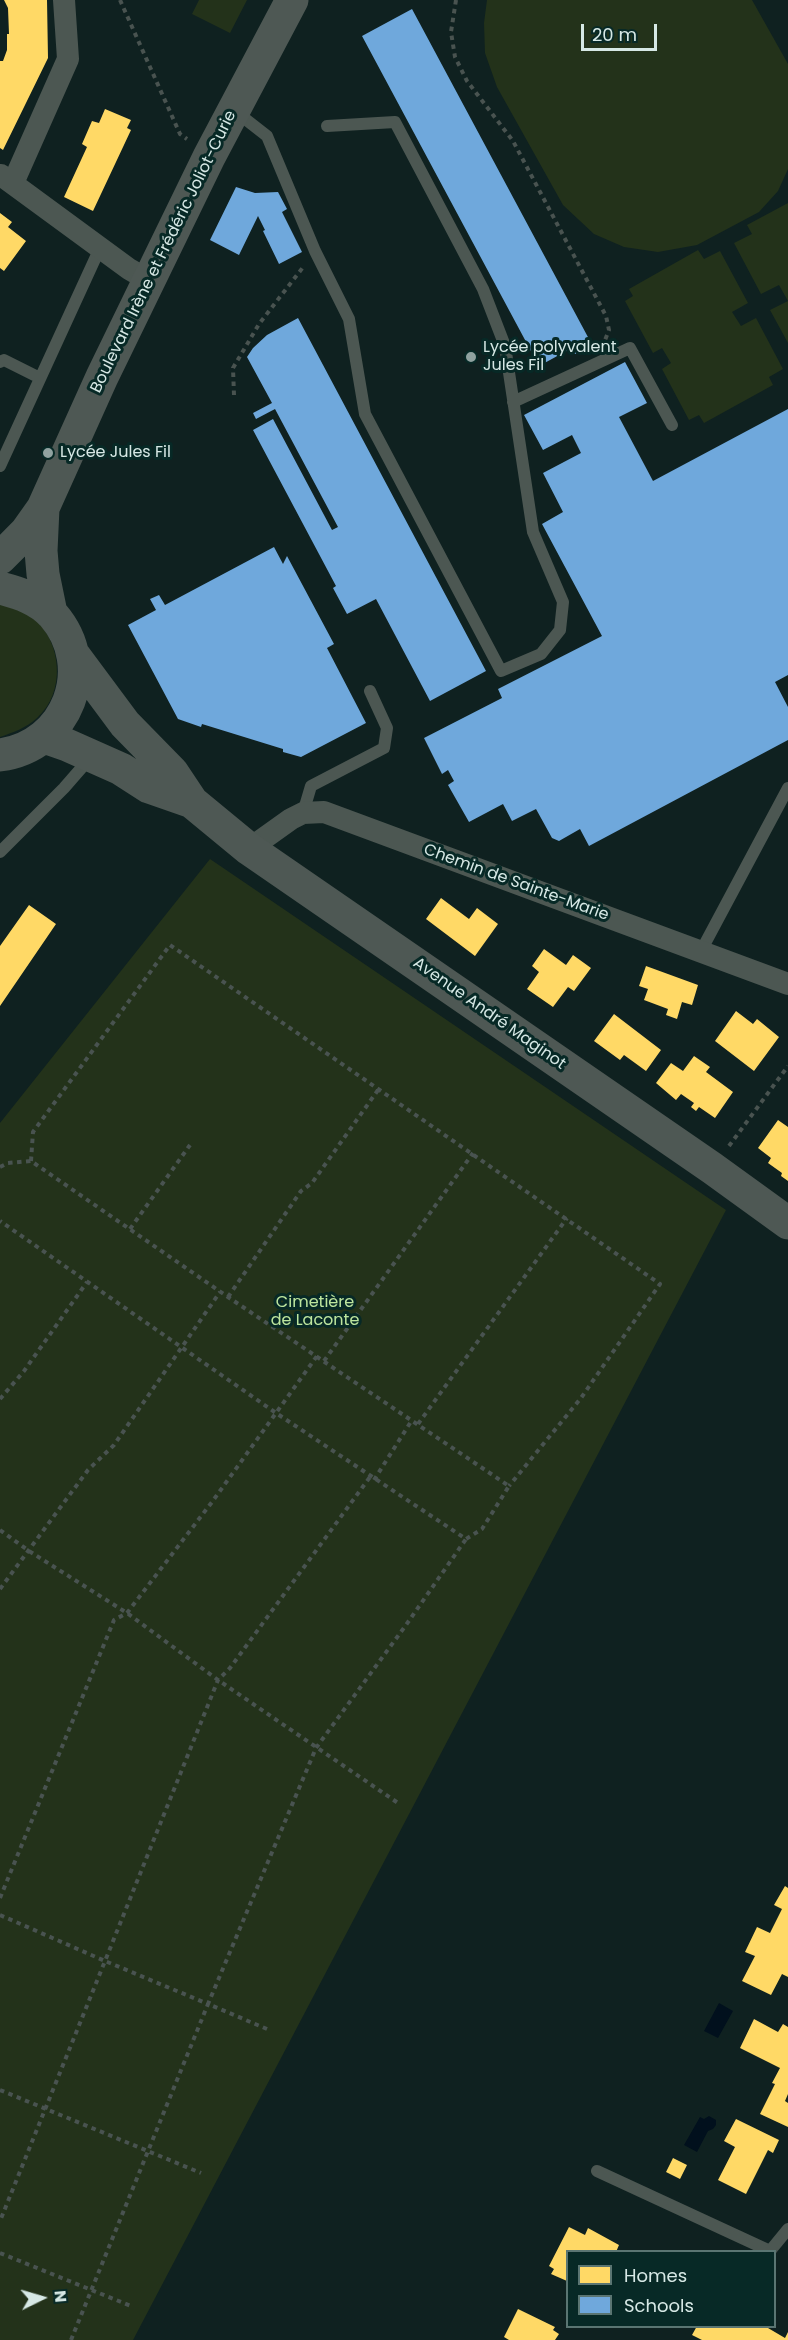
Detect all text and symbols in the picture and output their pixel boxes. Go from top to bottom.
scale bar [584,12,660,50]
text: 20 m [592,22,637,47]
street label: Boulevard Irène et Frédéric Joliot-Curie [87,108,241,396]
place label: Lycée polyvalent Jules Fil [483,338,616,376]
marker: Lycée polyvalent Jules Fil [464,350,478,364]
place label: Lycée Jules Fil [60,443,171,463]
marker: Lycée Jules Fil [41,446,55,460]
street label: Chemin de Sainte-Marie [421,840,611,926]
street label: Avenue André Maginot [409,954,569,1074]
park label: Cimetière de Laconte [271,1293,359,1331]
legend [566,2250,776,2328]
text: Homes [624,2263,687,2288]
north arrow [12,2268,72,2328]
text: N [48,2289,72,2303]
text: Schools [624,2293,694,2318]

